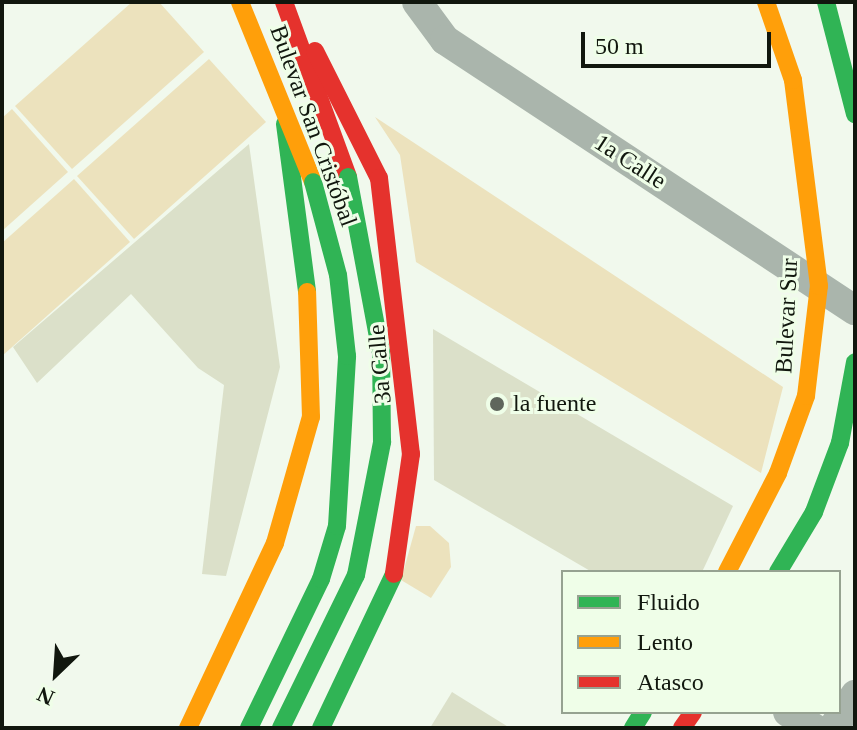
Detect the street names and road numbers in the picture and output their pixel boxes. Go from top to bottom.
street label: Bulevar San Cristóbal [263,21,363,231]
street label: 1a Calle [589,128,671,196]
street label: Bulevar Sur [770,258,804,374]
street label: 3a Calle [362,323,398,405]

